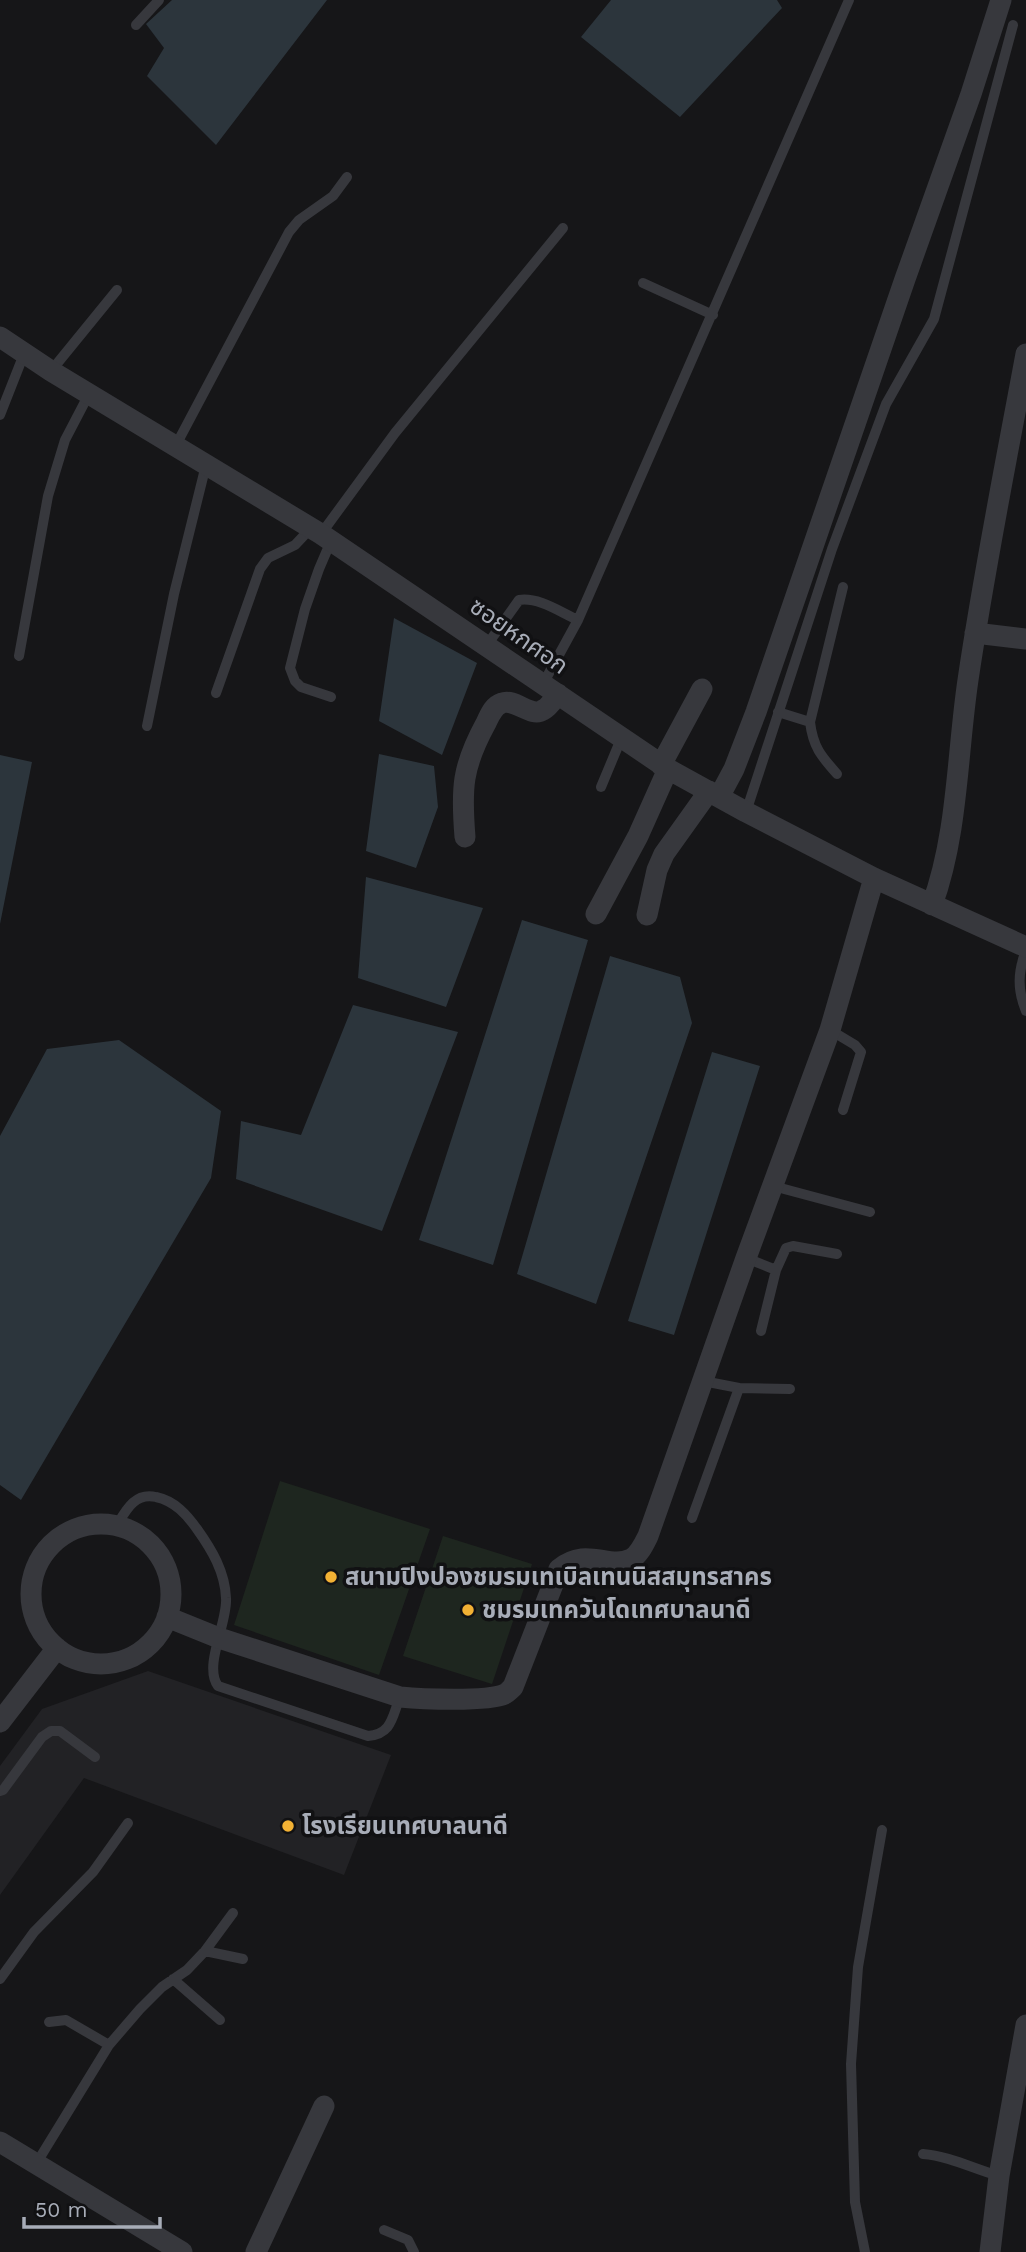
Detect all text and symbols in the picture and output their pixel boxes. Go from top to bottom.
street label: ซอยหกศอก [465,592,573,680]
place label: สนามปิงปองชมรมเทเบิลเทนนิสสมุทรสาคร [345,1563,772,1592]
marker: สนามปิงปองชมรมเทเบิลเทนนิสสมุทรสาคร [323,1569,339,1585]
place label: ชมรมเทควันโดเทศบาลนาดี [482,1596,751,1624]
marker: ชมรมเทควันโดเทศบาลนาดี [460,1602,476,1618]
place label: โรงเรียนเทศบาลนาดี [302,1812,508,1840]
marker: โรงเรียนเทศบาลนาดี [280,1818,296,1834]
scale bar [24,2186,161,2230]
text: 50 m [35,2197,87,2222]

